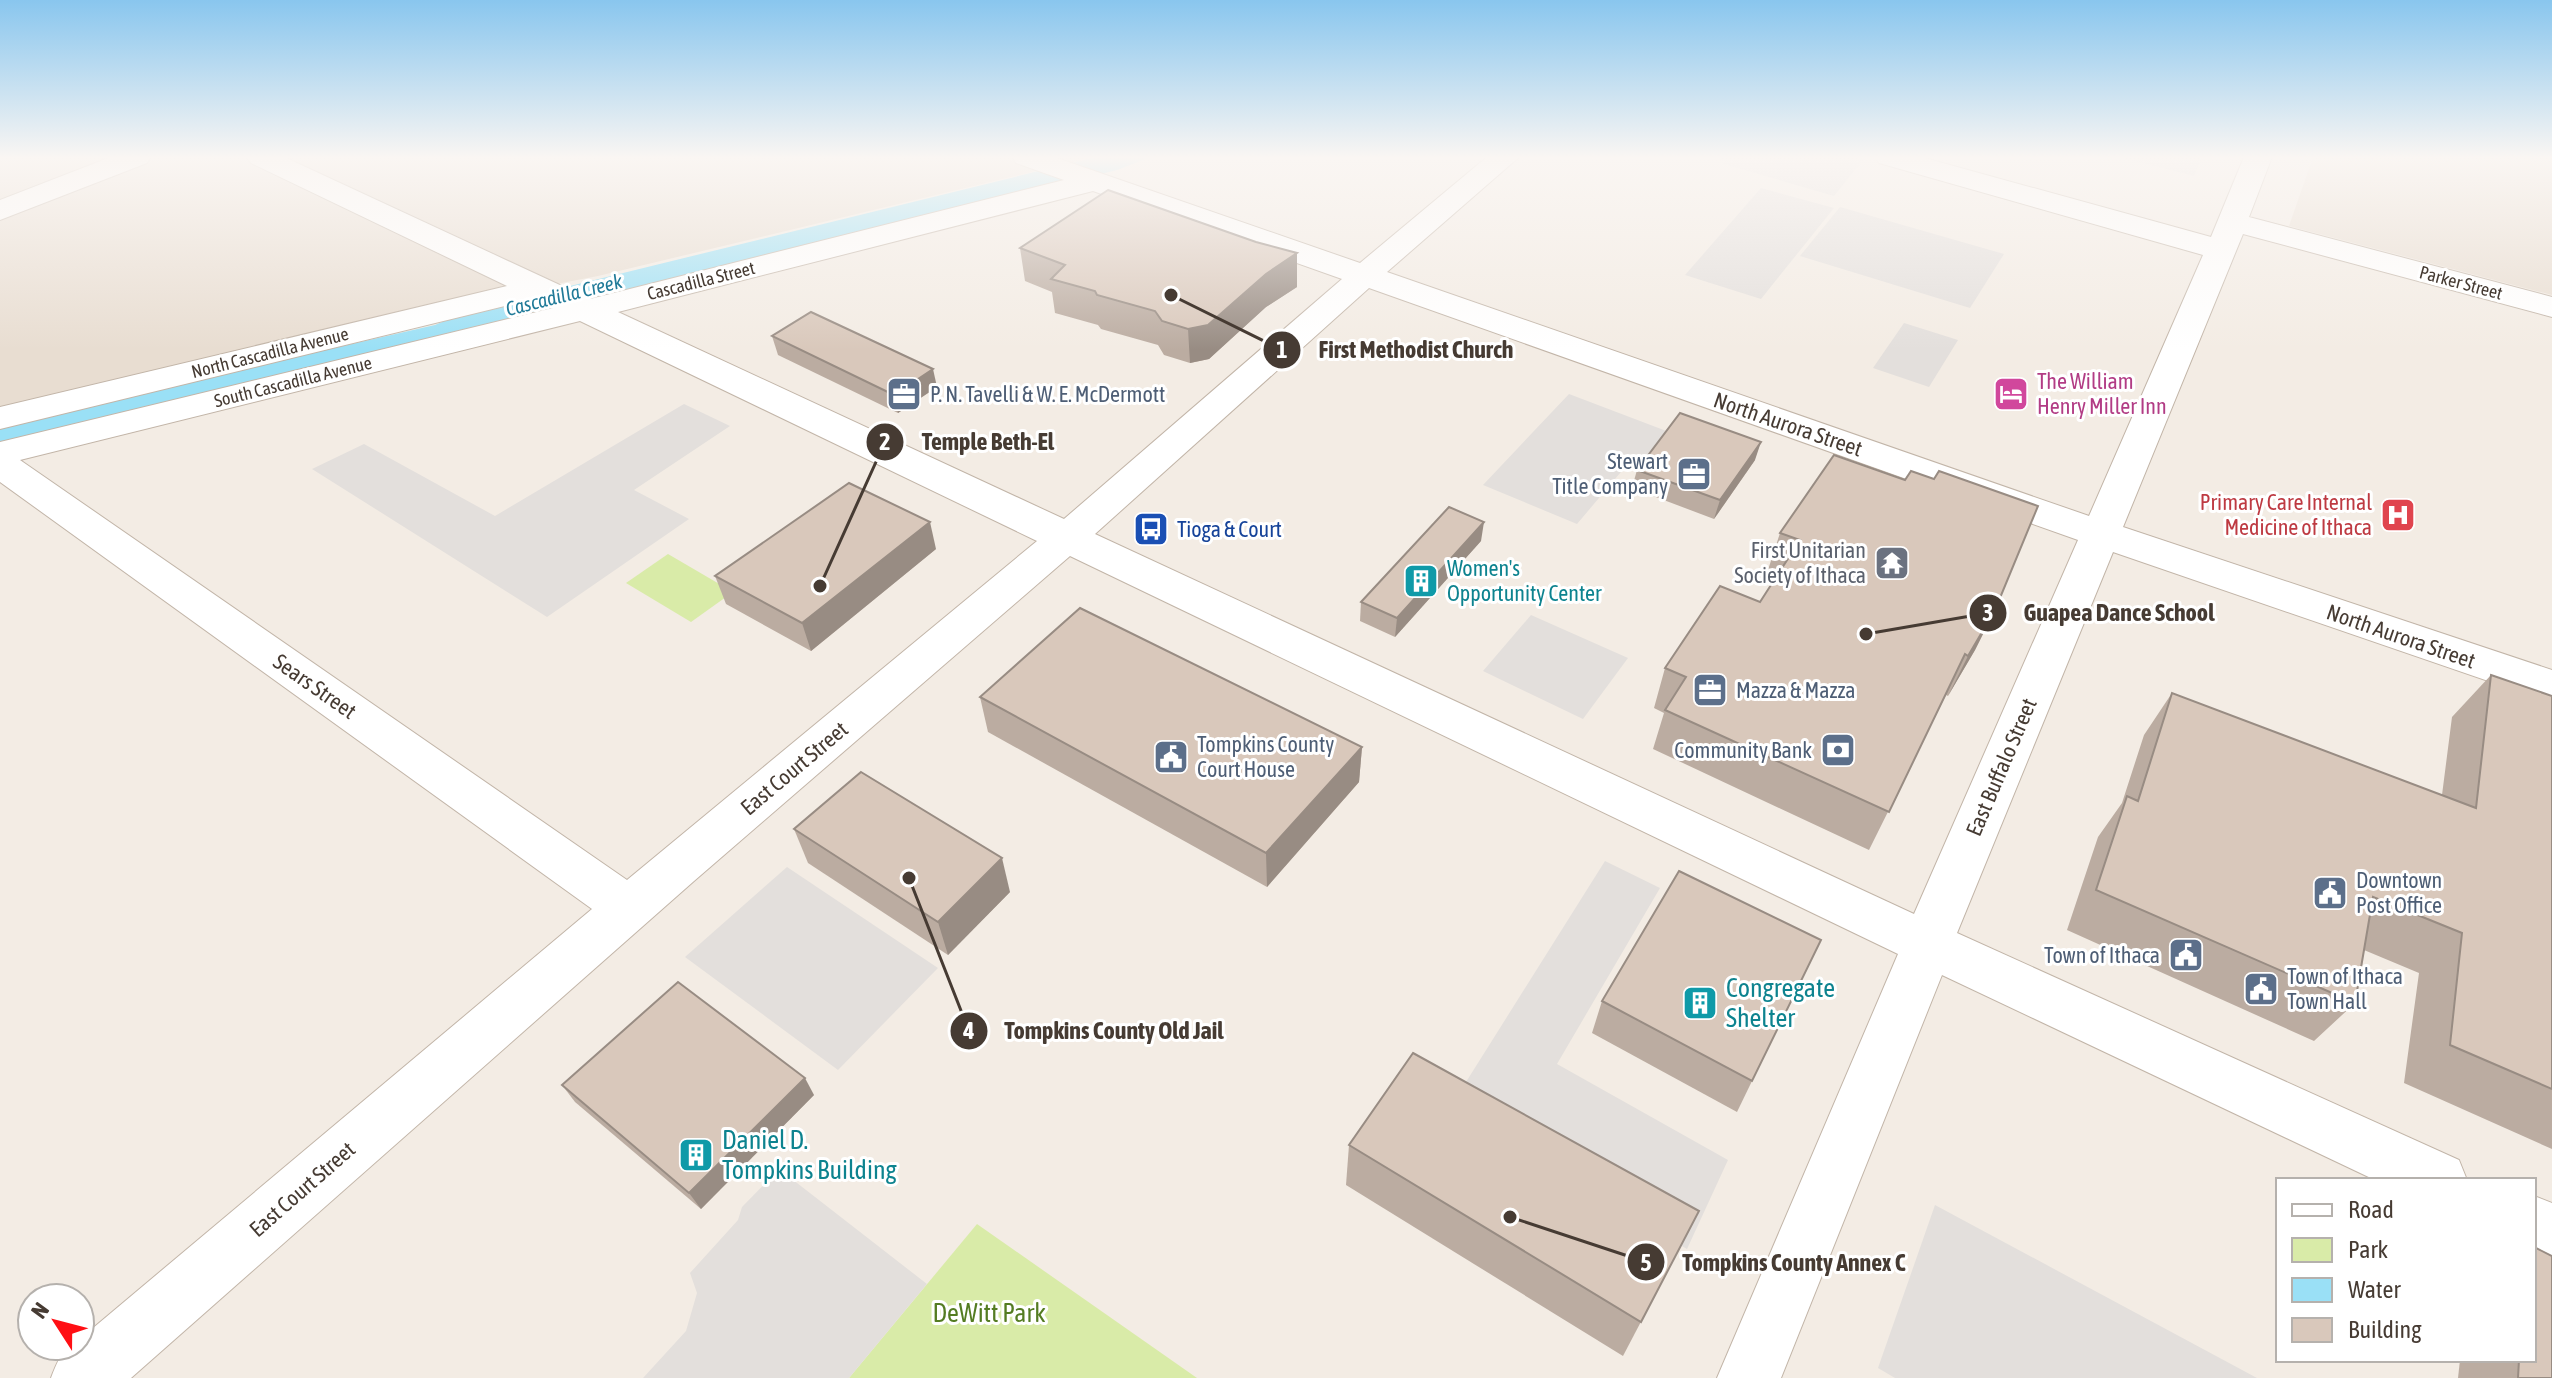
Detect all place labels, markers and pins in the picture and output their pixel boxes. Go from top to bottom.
callout: First Methodist Church [1262,326,1529,374]
place label: The William Henry Miller Inn [2037,368,2167,419]
office icon: P. N. Tavelli & W. E. McDermott [885,375,923,413]
hotel icon: The William Henry Miller Inn [1992,375,2030,413]
place label: P. N. Tavelli & W. E. McDermott [930,381,1165,407]
callout: Temple Beth-El [865,418,1070,466]
place label: Stewart Title Company [1552,448,1668,499]
office icon: Stewart Title Company [1675,455,1713,493]
place label: Primary Care Internal Medicine of Ithaca [2200,489,2372,540]
hospital icon: Primary Care Internal Medicine of Ithaca [2379,496,2417,534]
bus stop icon: Tioga & Court [1132,510,1170,548]
place label: Tioga & Court [1177,516,1282,542]
place label: First Unitarian Society of Ithaca [1734,537,1866,588]
temple icon: First Unitarian Society of Ithaca [1873,544,1911,582]
place label: Women's Opportunity Center [1447,555,1602,606]
building icon: Women's Opportunity Center [1402,562,1440,600]
callout: Guapea Dance School [1968,589,2231,637]
office icon: Mazza & Mazza [1691,671,1729,709]
place label: Mazza & Mazza [1736,677,1856,703]
place label: Tompkins County Court House [1197,731,1334,782]
bank icon: Community Bank [1819,731,1857,769]
place label: Community Bank [1674,737,1812,763]
public building icon: Tompkins County Court House [1152,738,1190,776]
place label: Downtown Post Office [2356,867,2442,918]
public building icon: Downtown Post Office [2311,874,2349,912]
public building icon: Town of Ithaca [2167,936,2205,974]
place label: Town of Ithaca [2044,942,2160,968]
place label: Town of Ithaca Town Hall [2287,963,2403,1014]
public building icon: Town of Ithaca Town Hall [2242,970,2280,1008]
place label: Congregate Shelter [1726,973,1835,1033]
building icon: Congregate Shelter [1681,984,1719,1022]
callout: Tompkins County Old Jail [949,1007,1240,1055]
place label: Daniel D. Tompkins Building [722,1125,898,1185]
building icon: Daniel D. Tompkins Building [677,1136,715,1174]
callout: Tompkins County Annex C [1626,1238,1922,1286]

